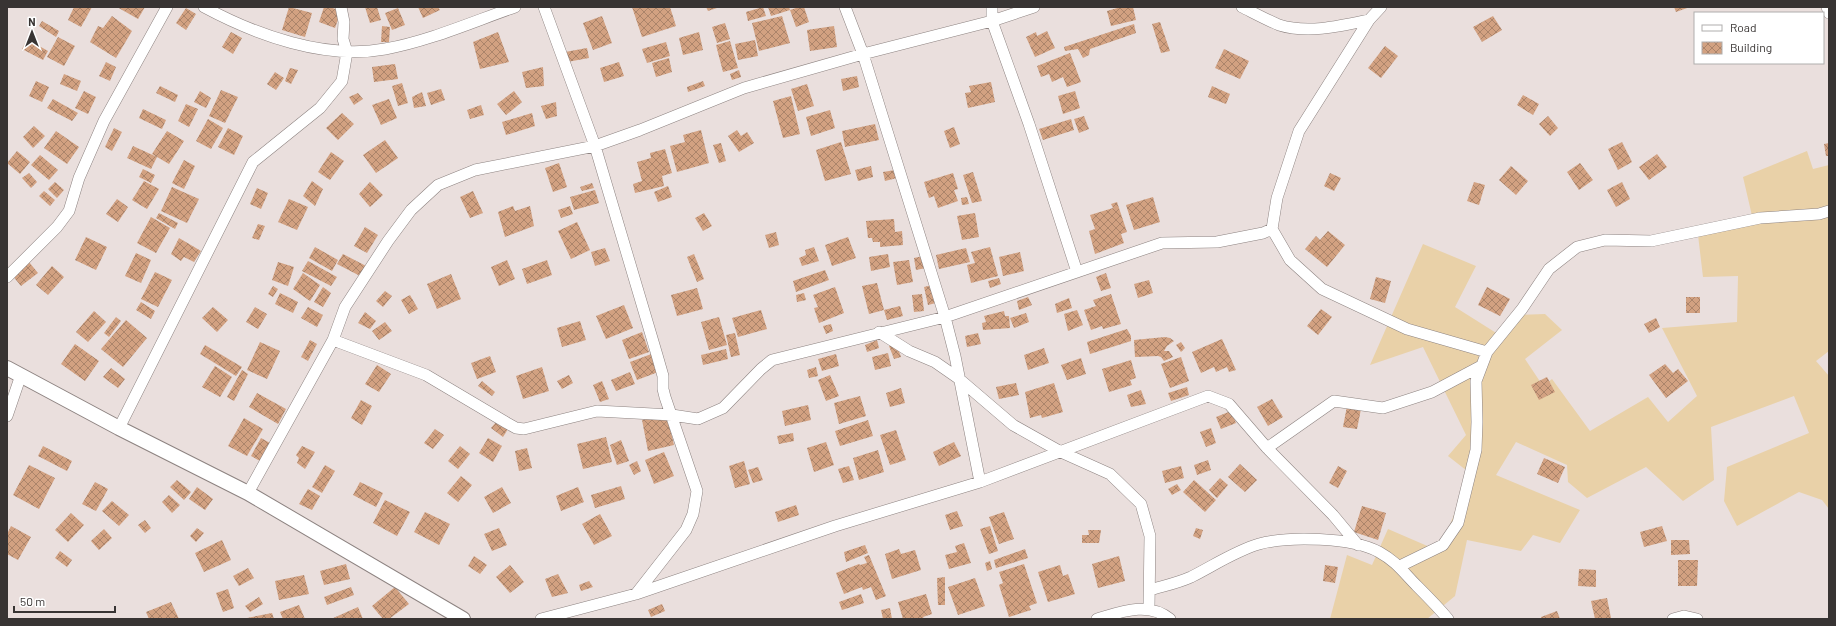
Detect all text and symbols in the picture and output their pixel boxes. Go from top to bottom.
north arrow [12,12,52,52]
legend [1694,12,1824,64]
text: N [28,15,36,28]
text: Road [1730,20,1757,34]
text: Building [1730,40,1772,54]
scale bar [14,588,115,614]
text: 50 m [20,594,45,608]

